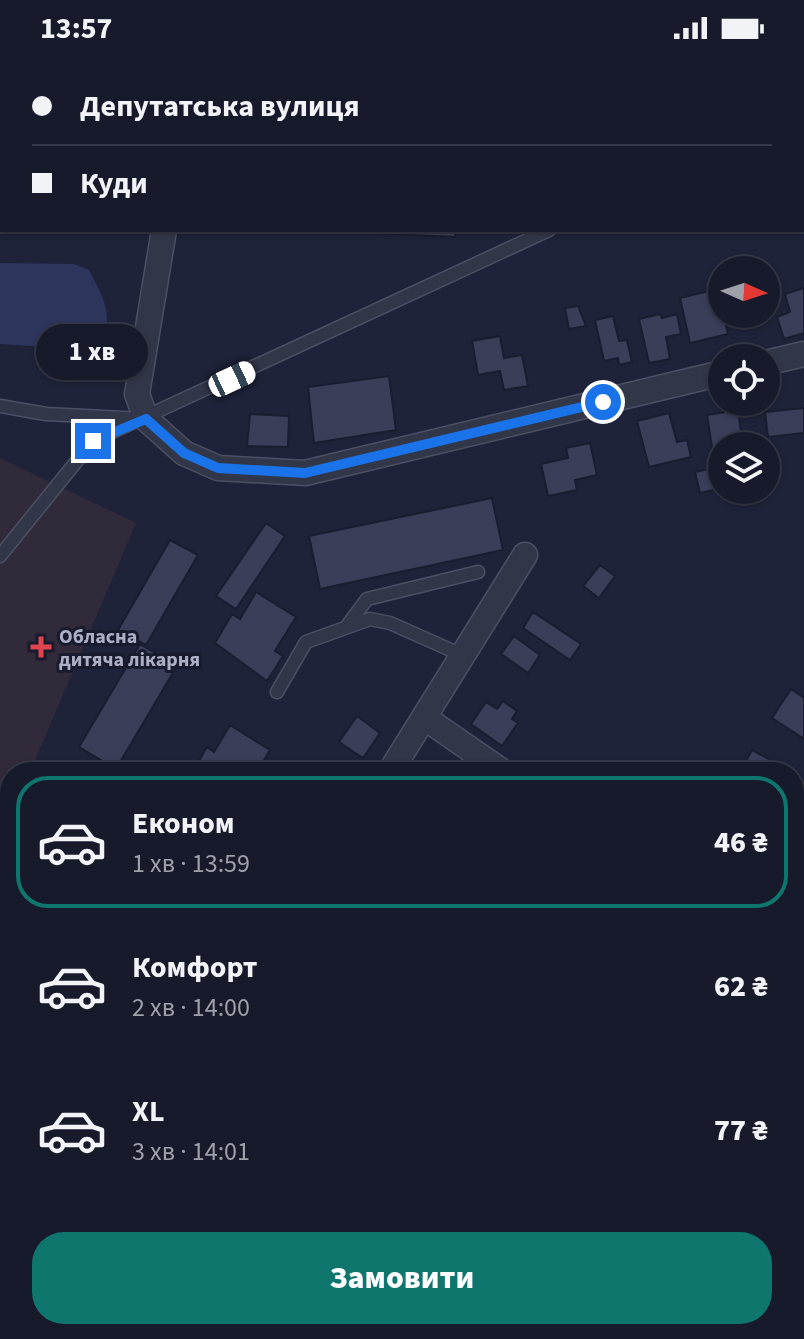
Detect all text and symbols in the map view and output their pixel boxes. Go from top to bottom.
text: 13:57 [40,7,112,50]
text: Депутатська вулиця [80,85,360,128]
text: Куди [80,162,148,205]
north arrow [708,256,780,328]
map controls [708,256,780,504]
callout: 1 хв [37,325,149,381]
text: 1 хв [69,333,115,370]
button: locate [708,344,780,416]
car [205,358,259,400]
route start [585,384,621,420]
route end [75,423,111,459]
button: layers [708,432,780,504]
place label: Обласна дитяча лікарня [59,623,200,674]
marker: Обласна дитяча лікарня [30,636,52,658]
text: Економ [132,802,235,845]
icon: car [36,806,108,878]
text: 46 ₴ [714,821,768,864]
text: 1 хв · 13:59 [132,845,250,882]
text: Комфорт [132,946,258,989]
icon: car [36,950,108,1022]
text: 62 ₴ [714,965,768,1008]
text: 2 хв · 14:00 [132,989,250,1026]
text: XL [132,1090,165,1133]
icon: car [36,1094,108,1166]
text: 77 ₴ [714,1109,768,1152]
text: 3 хв · 14:01 [132,1133,250,1170]
button: Замовити [32,1232,772,1324]

